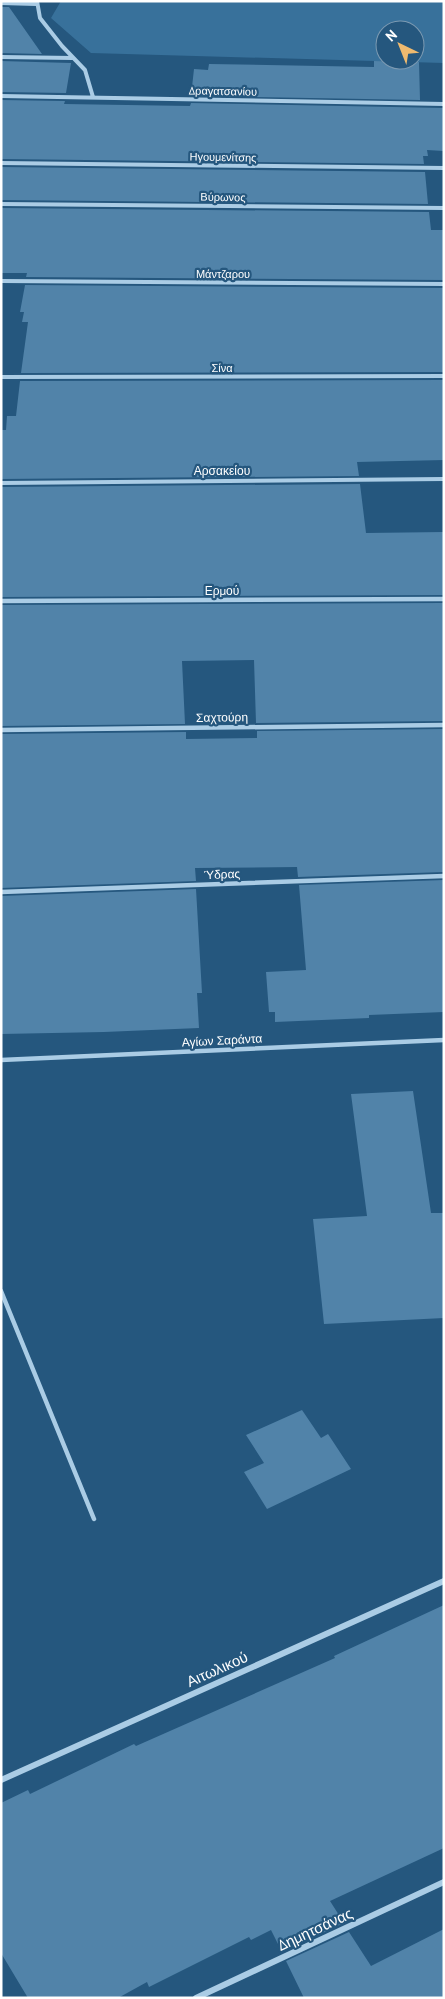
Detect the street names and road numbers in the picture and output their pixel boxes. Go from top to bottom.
street label: Δραγατσανίου [189,83,257,99]
street label: Ηγουμενίτσης [189,149,257,165]
street label: Βύρωνος [200,190,246,204]
street label: Μάντζαρου [196,267,250,281]
street label: Σίνα [211,361,233,375]
street label: Αρσακείου [194,463,250,478]
street label: Ερμού [205,583,239,598]
street label: Σαχτούρη [196,709,248,725]
street label: Ύδρας [203,866,241,882]
street label: Αγίων Σαράντα [181,1030,263,1050]
street label: Αιτωλικού [183,1647,251,1691]
street label: Δημητσάνας [274,1903,356,1955]

